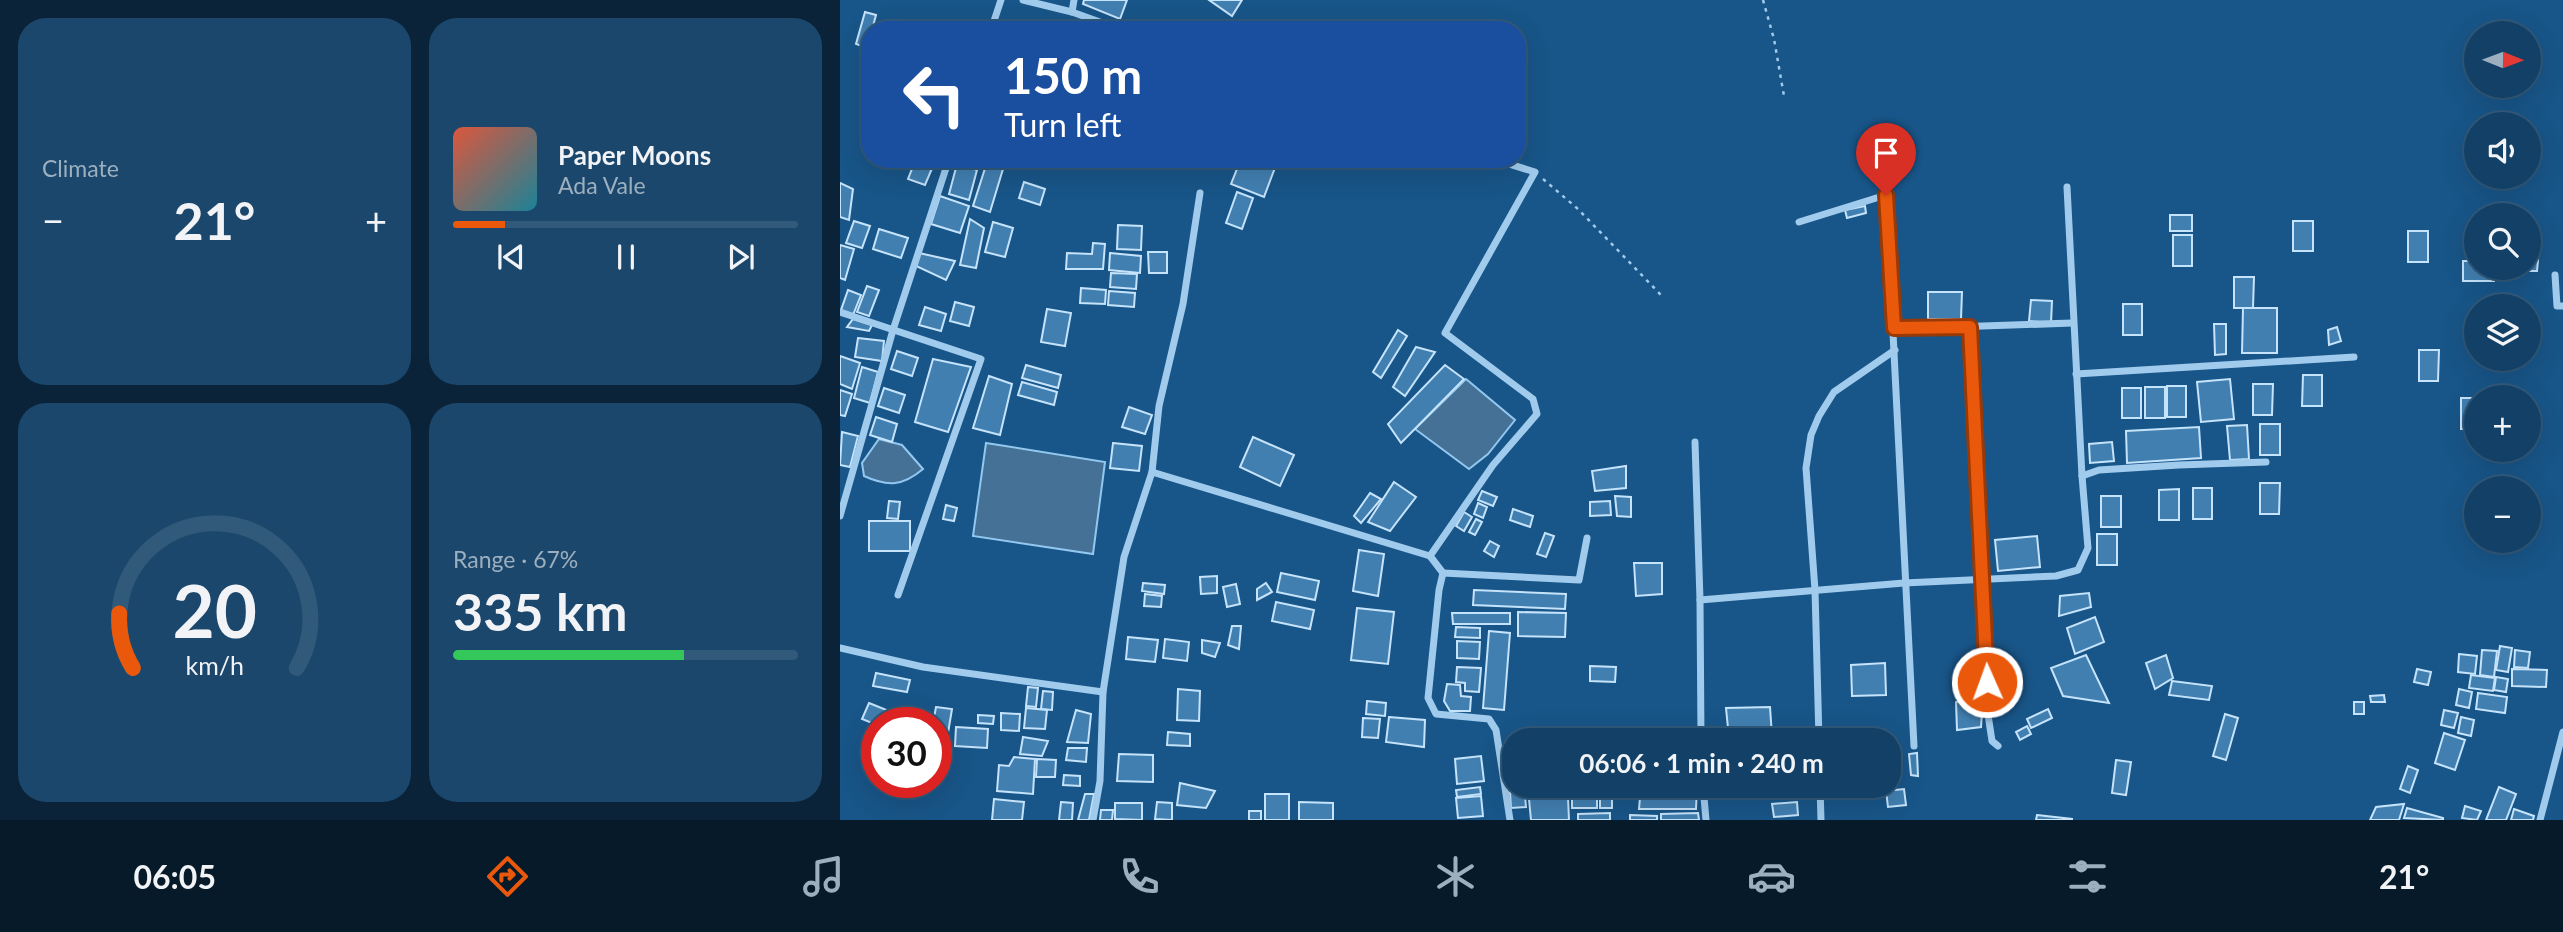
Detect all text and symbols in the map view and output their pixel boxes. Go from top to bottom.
north arrow [2464,21,2541,98]
map controls [2464,21,2541,553]
text: 150 m [1004,46,1142,104]
icon: left [889,49,980,140]
text: Turn left [1004,105,1121,144]
button: sound [2464,112,2541,189]
pin [1856,123,1916,195]
icon: arrive [1867,134,1905,172]
text: Paper Moons [558,139,711,171]
text: Climate [42,154,119,182]
text: Ada Vale [558,171,646,199]
text: 21° [174,189,255,251]
text: − [42,197,64,243]
text: + [365,197,387,243]
button: search [2464,203,2541,280]
icon: previous [492,238,530,276]
icon: pause [607,238,645,276]
icon: next [722,238,760,276]
button: layers [2464,294,2541,371]
button: + [2464,385,2541,462]
button: − [2464,476,2541,553]
text: Range · 67% [453,545,578,573]
text: 20 [172,567,257,655]
text: 335 km [453,580,627,642]
position arrow [1950,645,2024,719]
text: km/h [185,650,244,680]
speed limit sign: 30 [861,707,952,798]
text: 06:06 · 1 min · 240 m [1579,747,1824,779]
icon: directions [483,852,532,901]
icon: music [799,852,848,901]
icon: phone [1115,852,1164,901]
icon: climate [1431,852,1480,901]
icon: car [1747,852,1796,901]
icon: filters [2063,852,2112,901]
text: 06:05 [134,857,216,896]
text: 21° [2379,857,2429,896]

